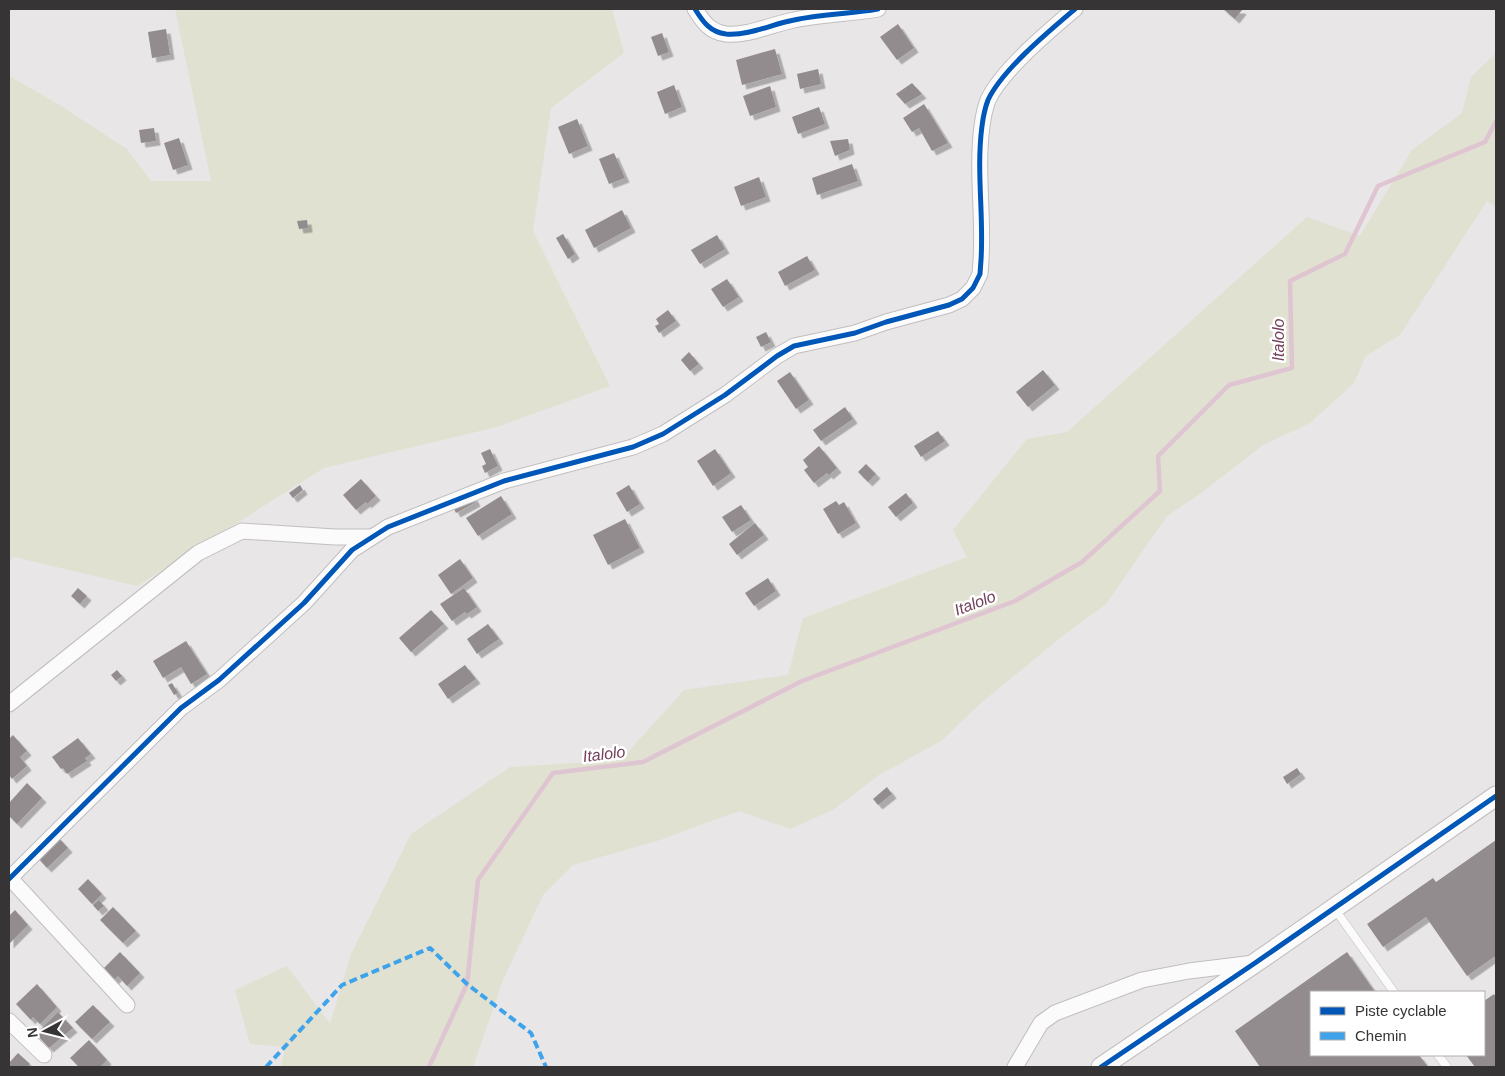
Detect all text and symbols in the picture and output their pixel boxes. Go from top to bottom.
water label: Italolo [1270,319,1287,361]
water label: Italolo [952,587,998,619]
water label: Italolo [582,743,626,765]
legend [1310,991,1485,1056]
text: Piste cyclable [1355,1002,1447,1019]
north arrow [20,1006,70,1056]
text: N [24,1027,41,1039]
text: Chemin [1355,1027,1407,1044]

